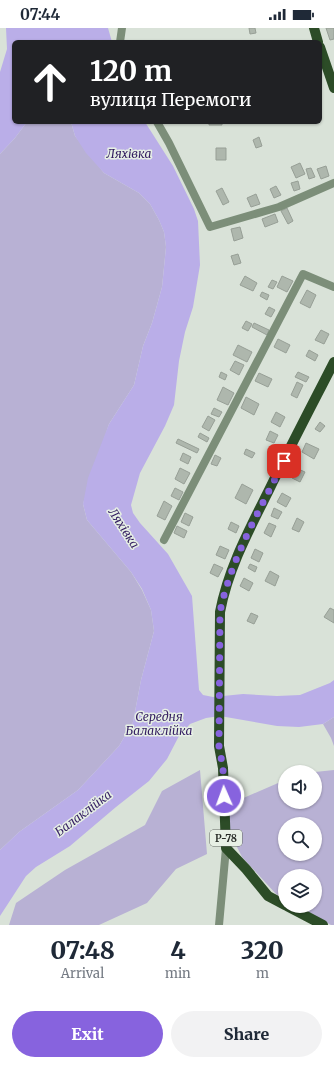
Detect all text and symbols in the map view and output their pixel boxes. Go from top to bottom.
text: 07:44 [20,5,60,24]
text: 120 m [90,53,172,89]
icon: ahead [24,56,76,108]
text: вулиця Перемоги [90,88,251,111]
water label: Ляхівка [106,146,152,161]
pin [267,444,301,478]
icon: arrive [273,450,295,472]
water label: Ляхівка [105,504,143,551]
water label: Середня Балаклійка [126,709,193,738]
map controls [278,765,322,913]
button: sound [278,765,322,809]
position arrow [203,775,245,817]
water label: Балаклійка [52,787,114,839]
button: search [278,817,322,861]
road number: Р-78 [210,830,242,846]
button: layers [278,869,322,913]
text: 07:48 [50,935,115,966]
text: 4 [170,935,186,966]
text: 320 [241,935,284,966]
text: Arrival [61,965,104,982]
text: min [165,965,191,982]
text: m [256,965,269,982]
button: Exit [12,1011,163,1057]
button: Share [171,1011,322,1057]

